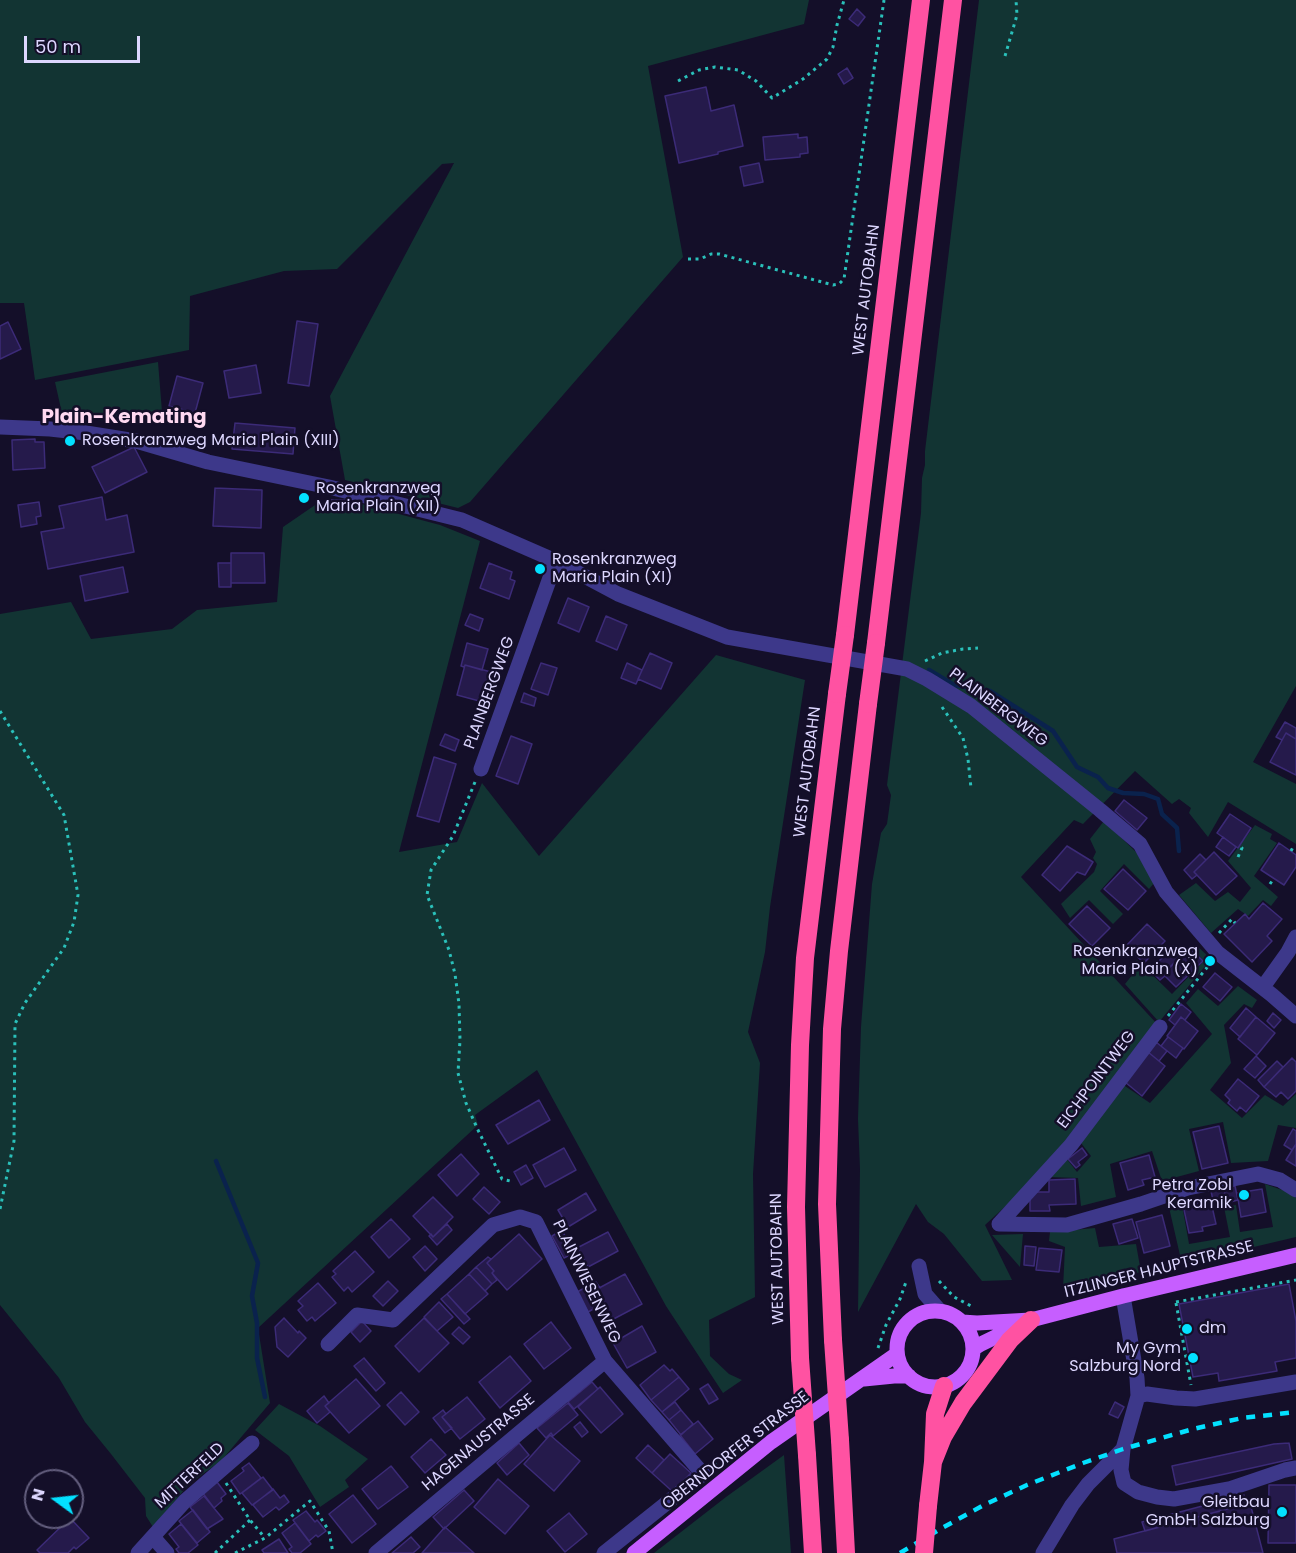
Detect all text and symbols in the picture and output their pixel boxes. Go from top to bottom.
scale bar [27,24,142,62]
text: 50 m [35,34,81,59]
street label: WEST AUTOBAHN [849,223,885,357]
district label: Plain-Kemating [41,406,207,430]
place label: Rosenkranzweg Maria Plain (XIII) [82,431,339,451]
marker: Rosenkranzweg Maria Plain (XIII) [63,434,77,448]
place label: Rosenkranzweg Maria Plain (XII) [316,479,441,517]
marker: Rosenkranzweg Maria Plain (XII) [297,491,311,505]
place label: Rosenkranzweg Maria Plain (XI) [552,550,677,588]
marker: Rosenkranzweg Maria Plain (XI) [533,562,547,576]
street label: PLAINBERGWEG [461,634,519,752]
street label: PLAINBERGWEG [945,665,1051,751]
street label: WEST AUTOBAHN [790,705,826,839]
place label: Rosenkranzweg Maria Plain (X) [1073,942,1198,980]
marker: Rosenkranzweg Maria Plain (X) [1203,954,1217,968]
street label: EICHPOINTWEG [1054,1027,1140,1133]
place label: Petra Zobl Keramik [1152,1176,1232,1214]
marker: Petra Zobl Keramik [1237,1188,1251,1202]
street label: WEST AUTOBAHN [767,1193,789,1325]
street label: PLAINWIESENWEG [548,1217,624,1347]
street label: ITZLINGER HAUPTSTRASSE [1062,1237,1256,1303]
place label: dm [1199,1319,1226,1339]
marker: dm [1180,1322,1194,1336]
place label: My Gym Salzburg Nord [1069,1339,1181,1377]
marker: My Gym Salzburg Nord [1186,1351,1200,1365]
street label: OBERNDORFER STRASSE [659,1388,813,1514]
street label: HAGENAUSTRASSE [419,1390,539,1496]
street label: MITTERFELD [151,1439,229,1513]
north arrow [24,1469,84,1529]
text: N [25,1486,51,1504]
place label: Gleitbau GmbH Salzburg [1146,1493,1270,1531]
marker: Gleitbau GmbH Salzburg [1275,1505,1289,1519]

